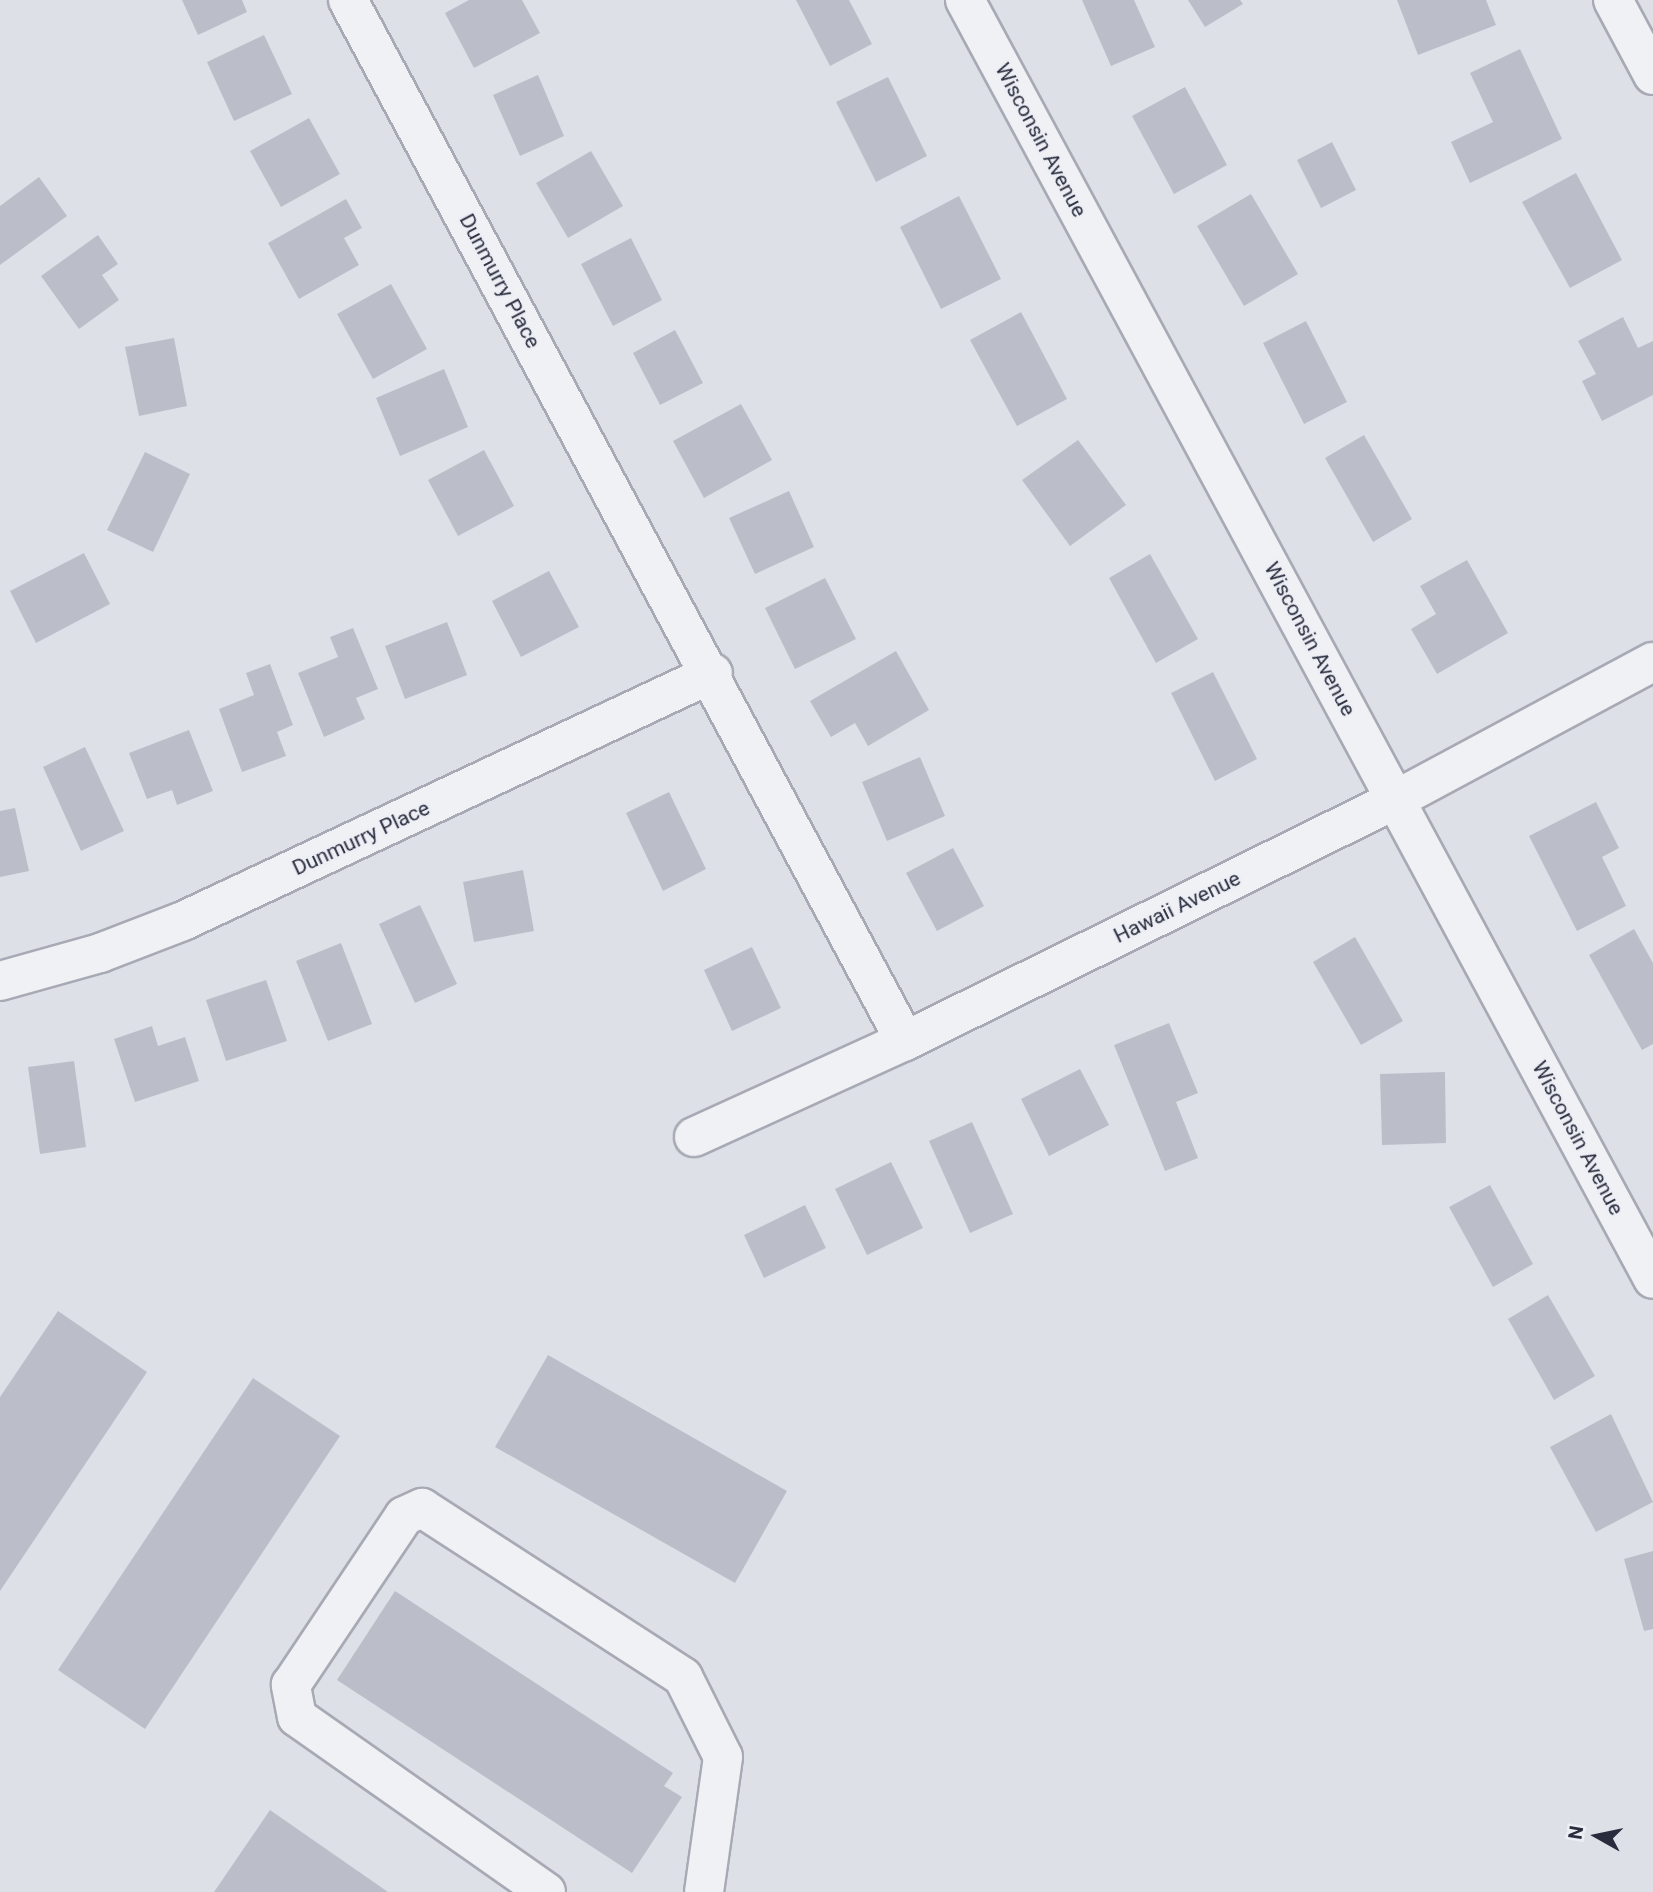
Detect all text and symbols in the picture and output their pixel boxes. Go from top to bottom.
street label: Wisconsin Avenue [990,59,1092,221]
street label: Dunmurry Place [454,210,546,352]
street label: Wisconsin Avenue [1259,558,1361,720]
street label: Dunmurry Place [288,795,434,881]
street label: Hawaii Avenue [1110,865,1244,949]
street label: Wisconsin Avenue [1527,1057,1629,1219]
north arrow [1562,1801,1632,1871]
text: N [1563,1824,1588,1841]

